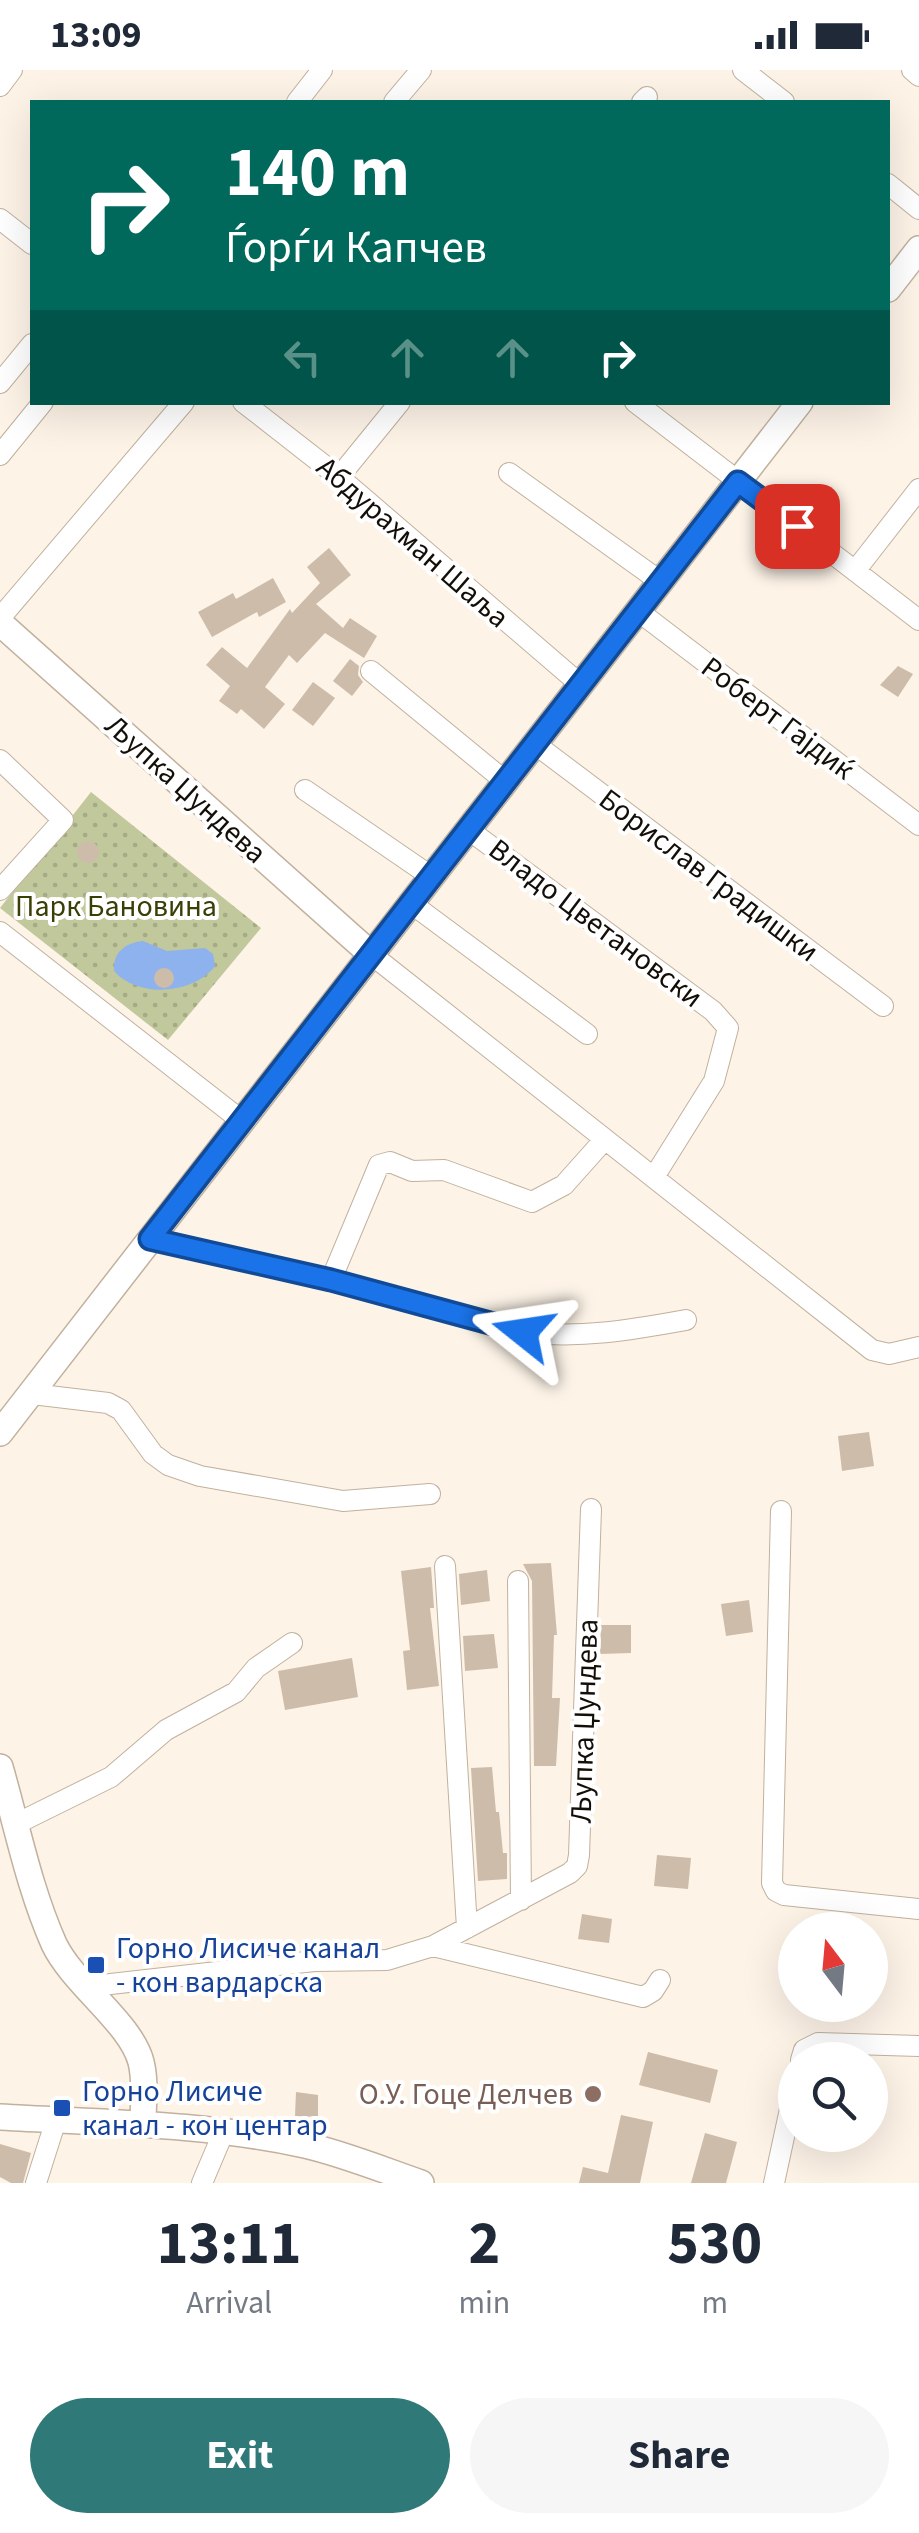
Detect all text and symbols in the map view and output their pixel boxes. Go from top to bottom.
text: 13:09 [50,8,142,62]
text: 140 m [225,123,410,223]
icon: right [60,140,190,270]
text: Ѓорѓи Капчев [225,216,487,280]
icon: left [275,330,330,385]
icon: ahead [380,330,435,385]
icon: ahead [485,330,540,385]
icon: right [590,330,645,385]
street label: Абдурахман Шаља [307,446,518,638]
pin [755,484,840,569]
icon: arrive [770,499,825,554]
street label: Роберт Гајдиќ [692,646,863,790]
street label: Љупка Џундева [95,705,276,874]
street label: Борислав Градишки [590,778,828,972]
street label: Владо Цветановски [480,828,712,1018]
park label: Парк Бановина [15,885,217,928]
position arrow [471,1280,575,1384]
street label: Љупка Џундева [559,1618,610,1824]
north arrow [778,1912,888,2022]
map controls [778,1912,888,2152]
place label: Горно Лисиче канал - кон вардарска [116,1927,380,2004]
marker: Горно Лисиче канал - кон вардарска [85,1954,107,1976]
button: search [778,2042,888,2152]
place label: Горно Лисиче канал - кон центар [82,2070,328,2147]
place label: О.У. Гоце Делчев [359,2073,573,2116]
marker: О.У. Гоце Делчев [582,2083,604,2105]
marker: Горно Лисиче канал - кон центар [51,2097,73,2119]
text: 13:11 [157,2202,302,2287]
text: 2 [469,2202,500,2287]
text: 530 [667,2202,762,2287]
text: Arrival [186,2280,272,2326]
text: min [458,2280,510,2326]
text: m [701,2280,728,2326]
button: Exit [30,2398,450,2513]
button: Share [470,2398,889,2513]

